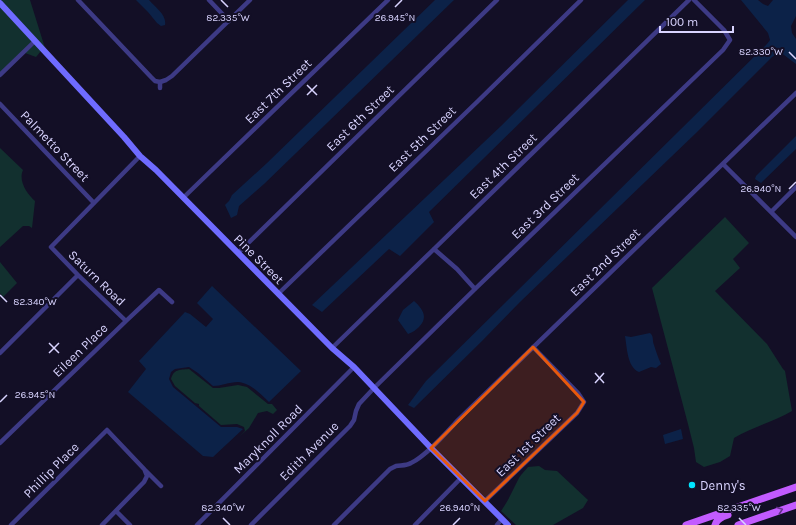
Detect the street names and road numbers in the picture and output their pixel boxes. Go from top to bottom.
street label: East 7th Street [242,55,315,127]
street label: East 6th Street [323,82,397,154]
street label: East 5th Street [385,103,459,175]
street label: Palmetto Street [17,108,93,185]
street label: East 4th Street [466,130,540,202]
street label: East 3rd Street [508,170,582,242]
street label: East 2nd Street [567,225,643,299]
street label: Pine Street [231,231,287,287]
street label: Saturn Road [65,247,129,309]
street label: Eileen Place [49,320,111,380]
street label: Maryknoll Road [230,401,306,477]
street label: East 1st Street [493,410,564,480]
street label: Edith Avenue [276,418,342,484]
street label: Phillip Place [20,439,82,501]

